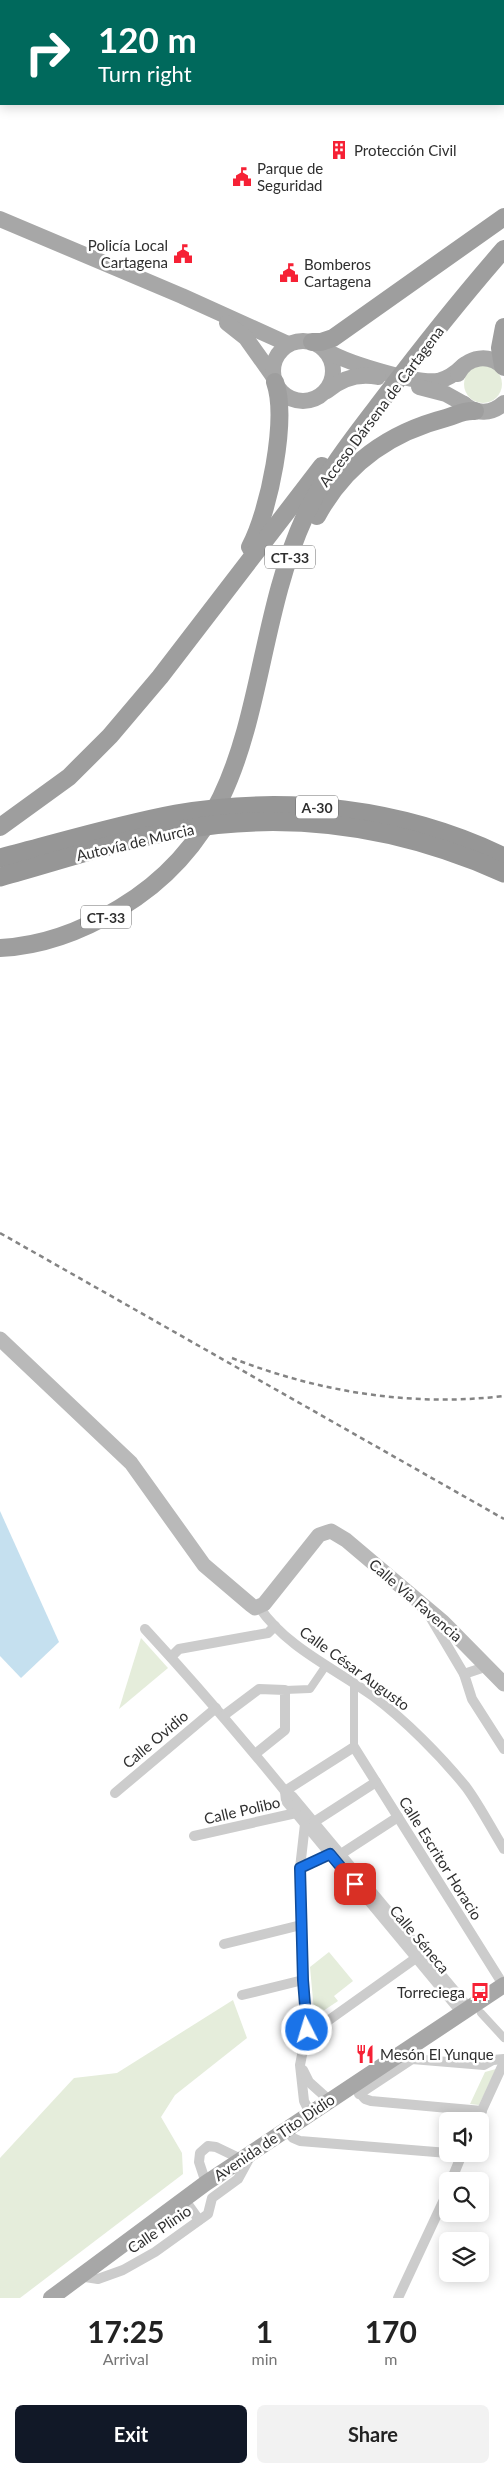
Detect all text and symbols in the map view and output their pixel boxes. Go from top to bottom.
text: 120 m [98,18,197,60]
icon: right [15,20,80,85]
text: Turn right [98,60,192,87]
building icon: Protección Civil [328,139,350,161]
place label: Protección Civil [354,141,457,159]
place label: Parque de Seguridad [257,159,323,194]
public building icon: Parque de Seguridad [231,166,253,188]
place label: Policía Local Cartagena [88,236,168,271]
public building icon: Policía Local Cartagena [172,243,194,265]
place label: Bomberos Cartagena [304,255,371,290]
public building icon: Bomberos Cartagena [278,262,300,284]
street label: Acceso Dársena de Cartagena [315,322,447,490]
road number: CT-33 [265,546,315,568]
road number: A-30 [296,796,338,819]
street label: Autovía de Murcia [74,820,196,864]
road number: CT-33 [81,906,131,929]
street label: Calle Vía Favencia [366,1555,466,1645]
street label: Calle César Augusto [297,1622,413,1714]
street label: Calle Ovidio [119,1706,191,1772]
street label: Calle Polibo [202,1793,282,1827]
street label: Calle Escritor Horacio [396,1793,486,1923]
pin [334,1863,376,1905]
icon: arrive [341,1870,369,1898]
street label: Calle Séneca [386,1901,454,1977]
bus stop icon: Torreciega [469,1981,491,2003]
place label: Torreciega [397,1983,465,2001]
position arrow [280,2003,332,2055]
restaurant icon: Mesón El Yunque [354,2043,376,2065]
place label: Mesón El Yunque [380,2045,494,2063]
street label: Avenida de Tito Didio [210,2090,338,2184]
map controls [439,2112,489,2282]
button: sound [439,2112,489,2162]
button: search [439,2172,489,2222]
street label: Calle Plinio [124,2201,194,2257]
button: layers [439,2232,489,2282]
text: 17:25 [87,2313,164,2349]
text: 1 [256,2313,273,2349]
text: 170 [365,2313,417,2349]
text: Arrival [103,2349,149,2368]
text: min [252,2349,278,2368]
text: m [384,2349,397,2368]
button: Exit [15,2405,247,2463]
button: Share [257,2405,489,2463]

